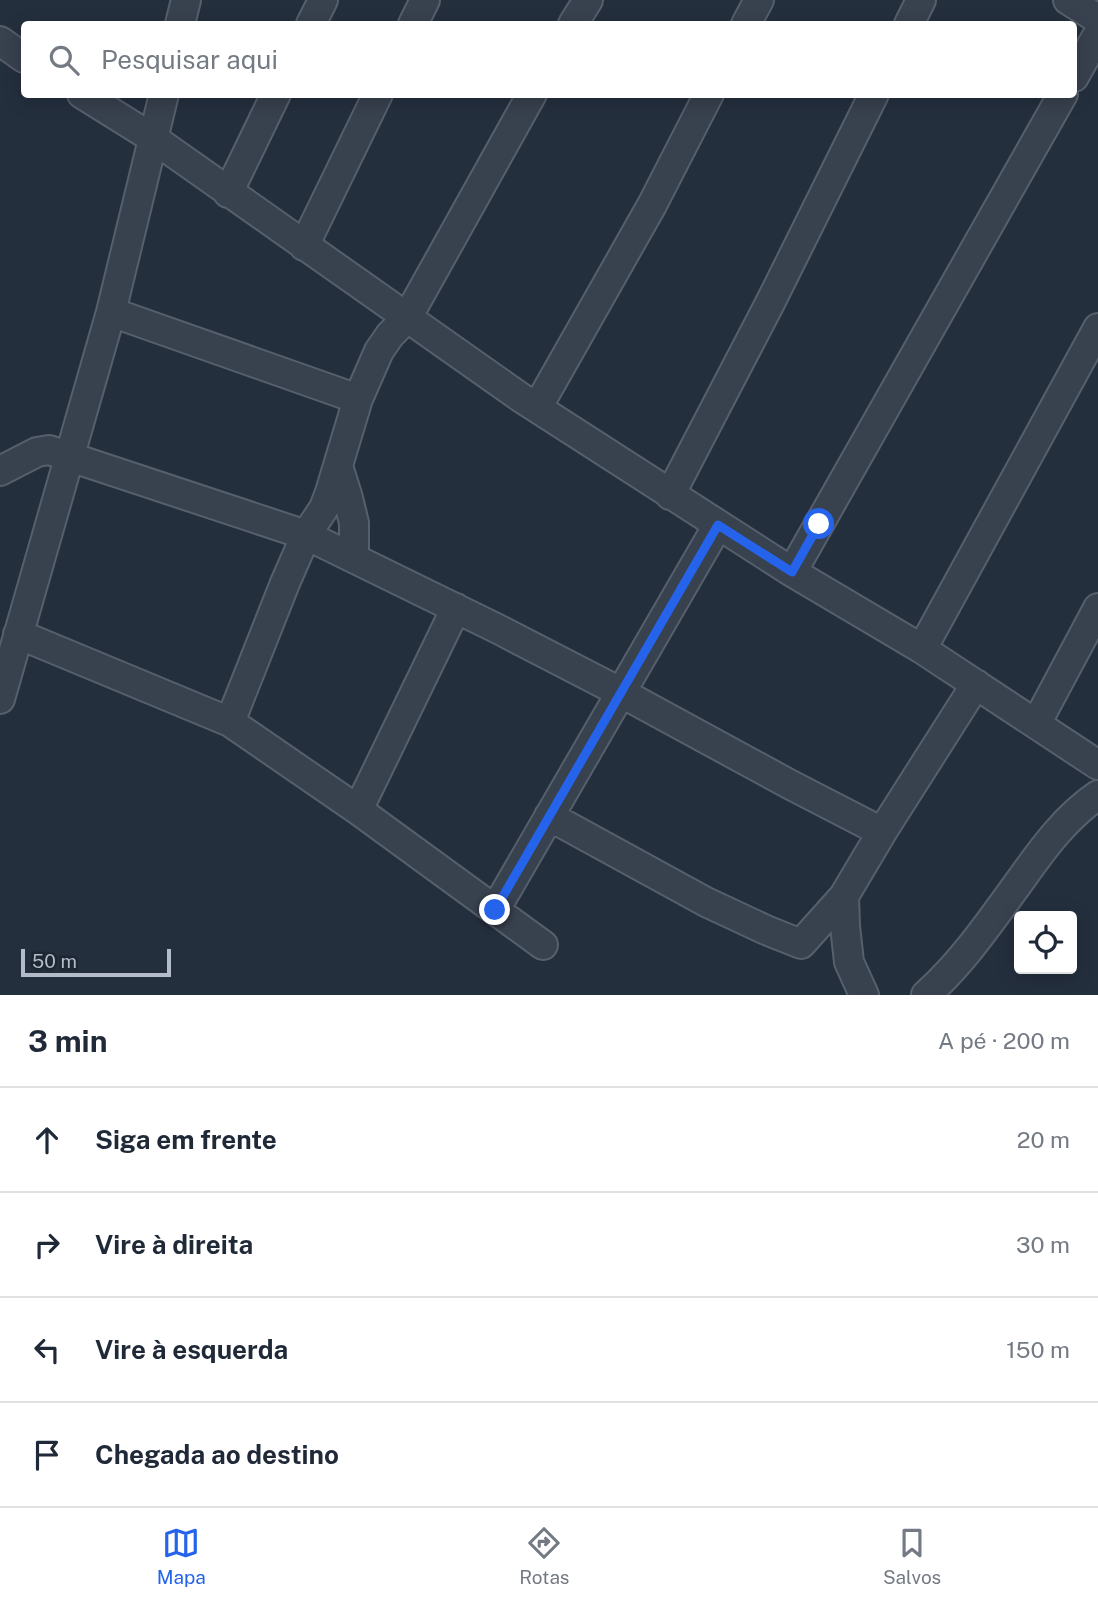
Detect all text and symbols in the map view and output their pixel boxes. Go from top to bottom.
search box [21,21,1077,98]
icon: search [45,41,83,79]
text: Pesquisar aqui [101,44,278,75]
route start [803,508,834,539]
route end [479,894,510,925]
map controls [1014,911,1077,974]
button: locate [1014,911,1077,974]
scale bar [21,946,172,978]
text: 50 m [32,950,77,972]
text: 3 min [28,1023,107,1059]
text: A pé · 200 m [938,1027,1070,1054]
icon: ahead [28,1121,66,1159]
text: Siga em frente [95,1124,277,1155]
text: 20 m [1017,1126,1070,1153]
icon: right [28,1226,66,1264]
text: Vire à direita [95,1229,253,1260]
text: 30 m [1016,1231,1070,1258]
icon: left [28,1331,66,1369]
text: Vire à esquerda [95,1334,288,1365]
text: 150 m [1006,1336,1070,1363]
icon: arrive [28,1436,66,1474]
text: Chegada ao destino [95,1439,339,1470]
tab: Mapa [157,1524,206,1588]
tab: Rotas [519,1524,569,1588]
tab: Salvos [883,1524,941,1588]

